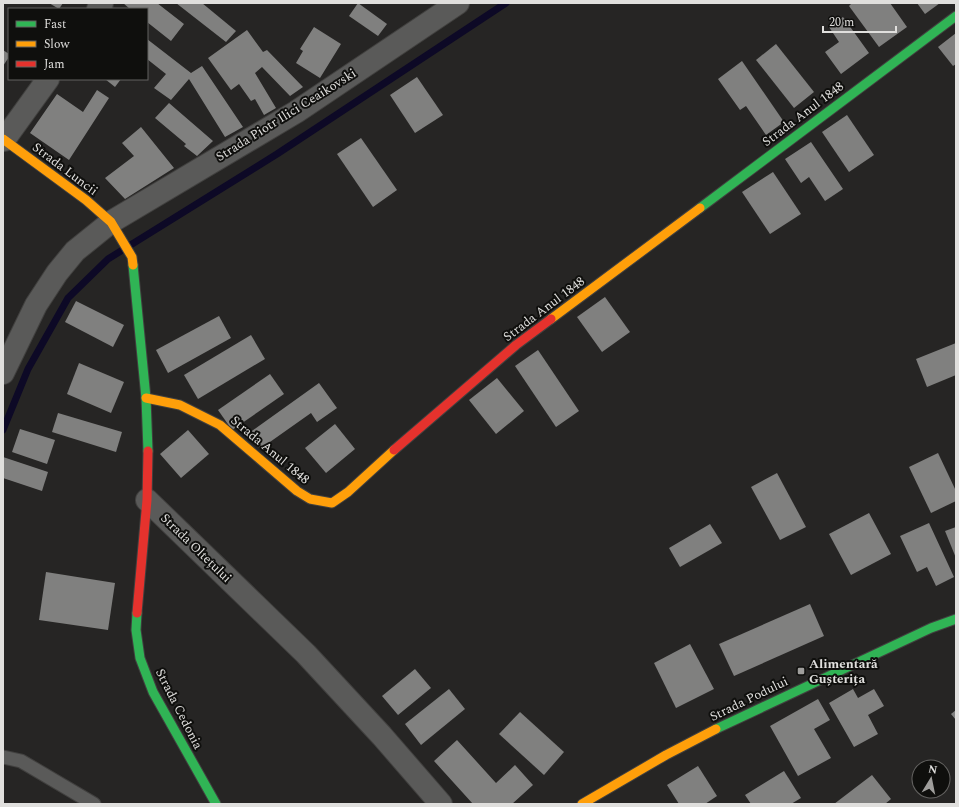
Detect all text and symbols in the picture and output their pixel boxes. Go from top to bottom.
legend [8,8,148,80]
scale bar [823,8,896,34]
text: 20 m [829,13,854,32]
text: Fast [44,15,66,34]
text: Slow [44,35,70,54]
text: Jam [44,55,65,74]
street label: Strada Piotr Ilici Ceaikovski [212,63,360,167]
street label: Strada Anul 1848 [758,77,848,151]
street label: Strada Luncii [28,138,102,200]
street label: Strada Anul 1848 [499,272,589,346]
street label: Strada Anul 1848 [226,411,314,489]
street label: Strada Oltețului [156,509,236,587]
place label: Alimentară Gușterița [809,654,878,689]
street label: Strada Cedonia [150,665,208,753]
marker: Alimentară Gușterița [796,666,806,676]
street label: Strada Podului [706,671,792,727]
north arrow [911,759,951,799]
text: N [927,760,939,779]

